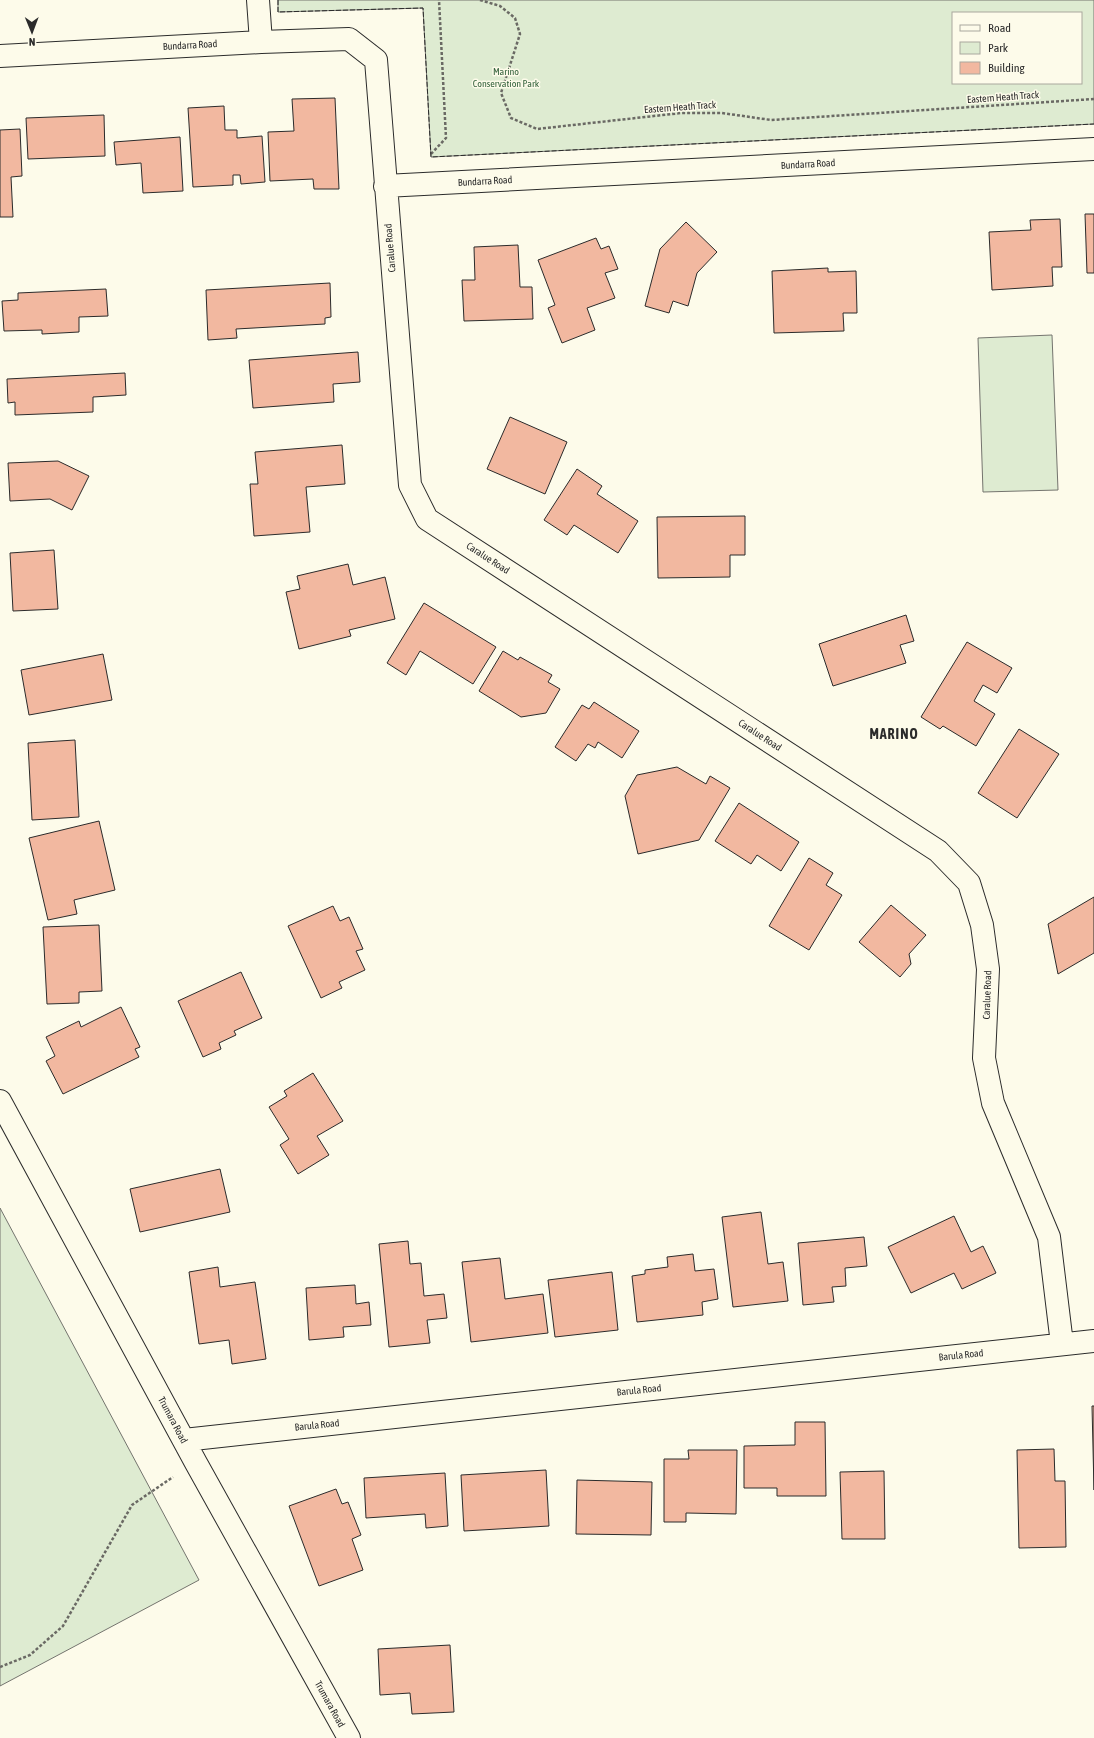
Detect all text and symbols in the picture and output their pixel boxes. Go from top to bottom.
north arrow [12,12,52,52]
legend [952,12,1082,84]
text: Road [988,21,1011,35]
text: N [29,36,36,48]
street label: Bundarra Road [162,38,218,52]
text: Park [988,41,1009,55]
text: Building [988,61,1026,75]
park label: Marino Conservation Park [473,66,540,89]
street label: Eastern Heath Track [967,89,1040,105]
street label: Eastern Heath Track [644,99,717,115]
street label: Bundarra Road [780,157,836,171]
street label: Bundarra Road [457,174,513,188]
street label: Caralue Road [382,223,398,273]
street label: Caralue Road [464,540,512,576]
street label: Caralue Road [736,717,784,753]
district label: MARINO [869,726,919,742]
street label: Caralue Road [981,970,993,1020]
street label: Barula Road [938,1347,984,1363]
street label: Barula Road [616,1382,662,1398]
street label: Trumara Road [156,1395,190,1445]
street label: Barula Road [294,1417,340,1433]
street label: Trumara Road [313,1679,347,1729]

